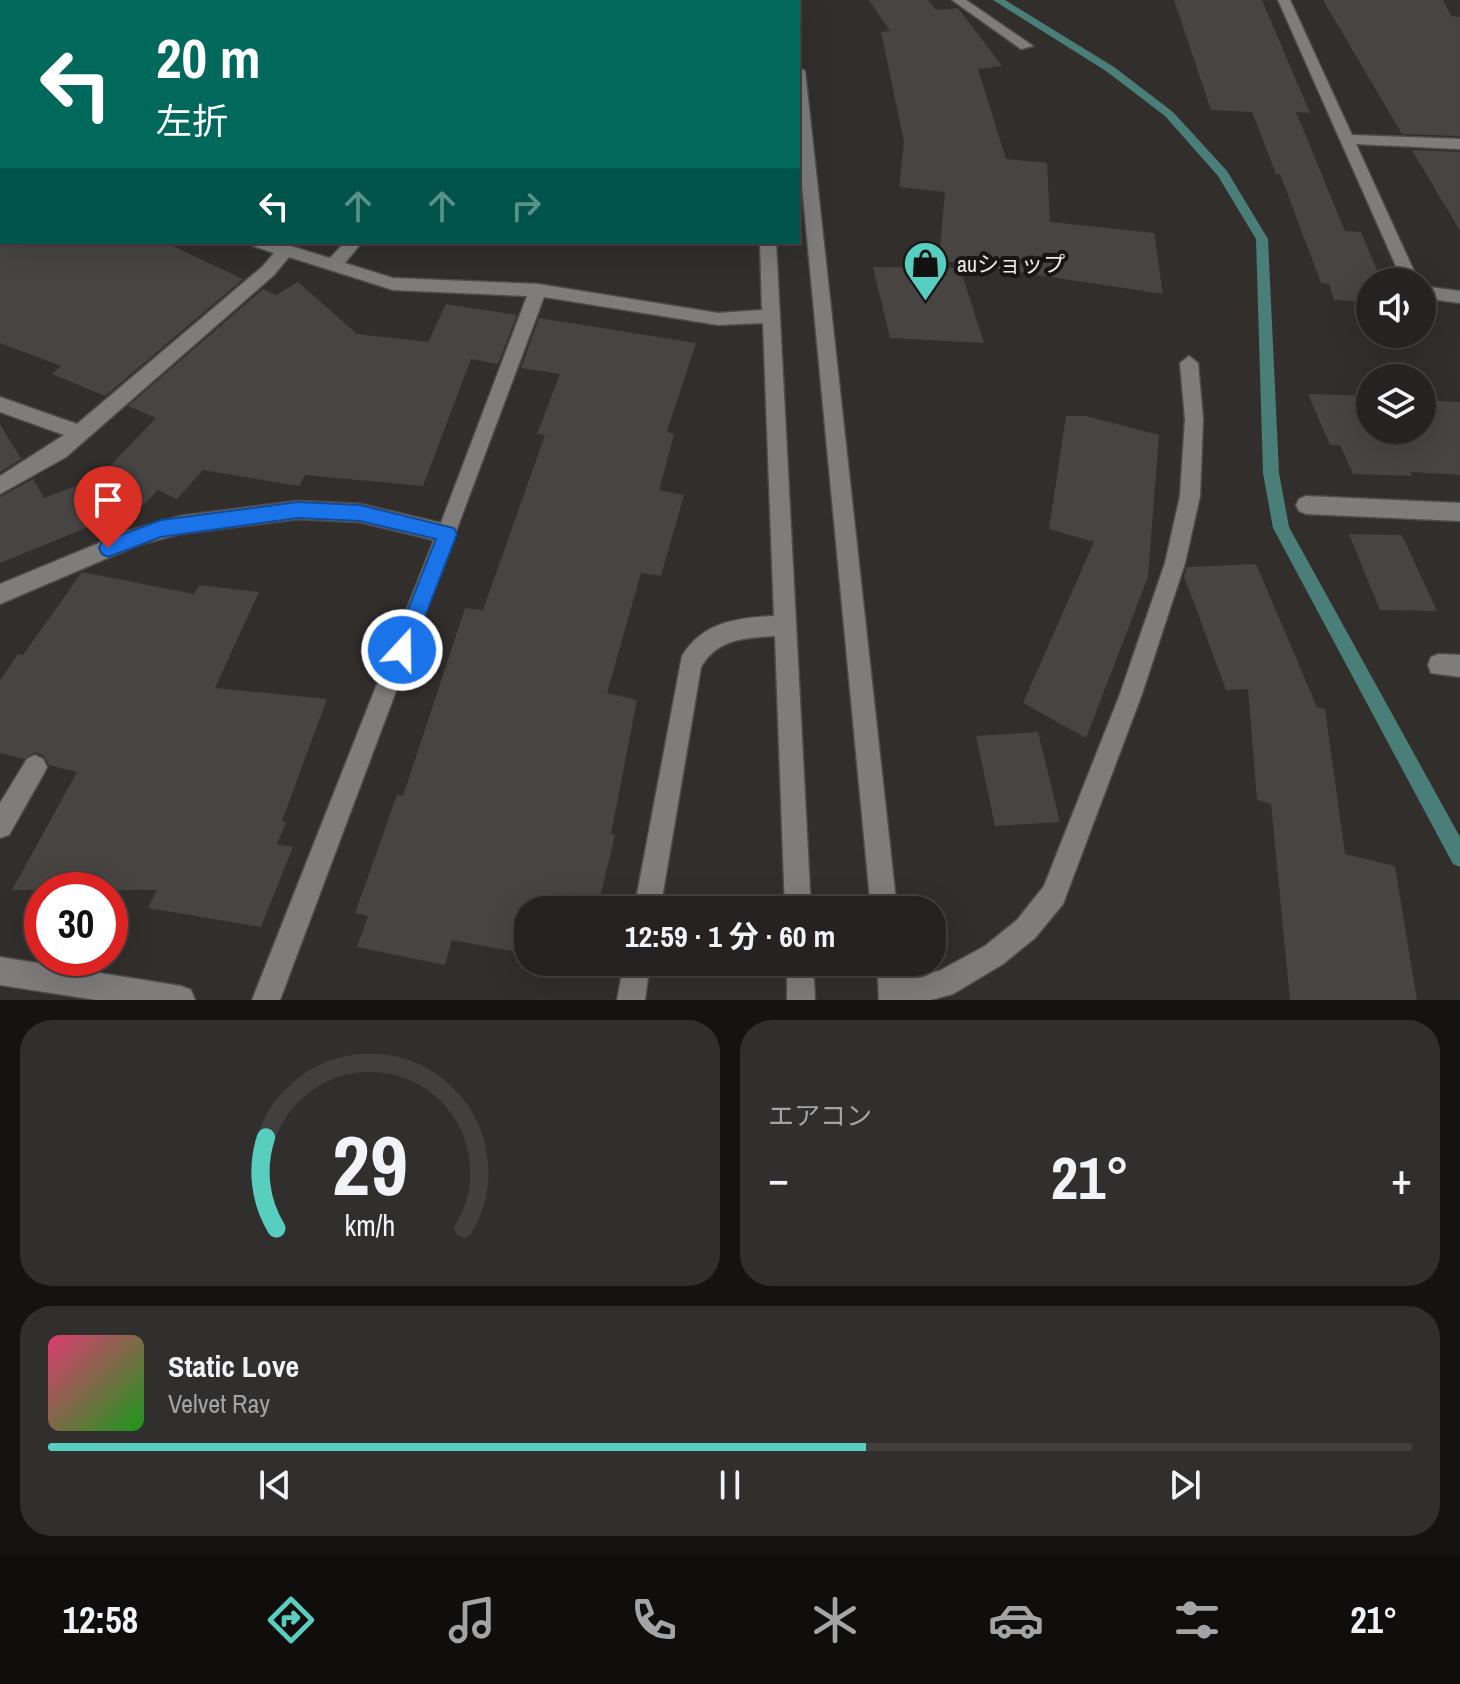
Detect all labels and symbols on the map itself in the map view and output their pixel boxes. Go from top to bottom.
shop icon: auショップ [902,240,950,303]
place label: auショップ [957,249,1065,279]
pin [74,466,142,548]
position arrow [360,608,444,692]
speed limit sign: 30 [24,872,128,976]

